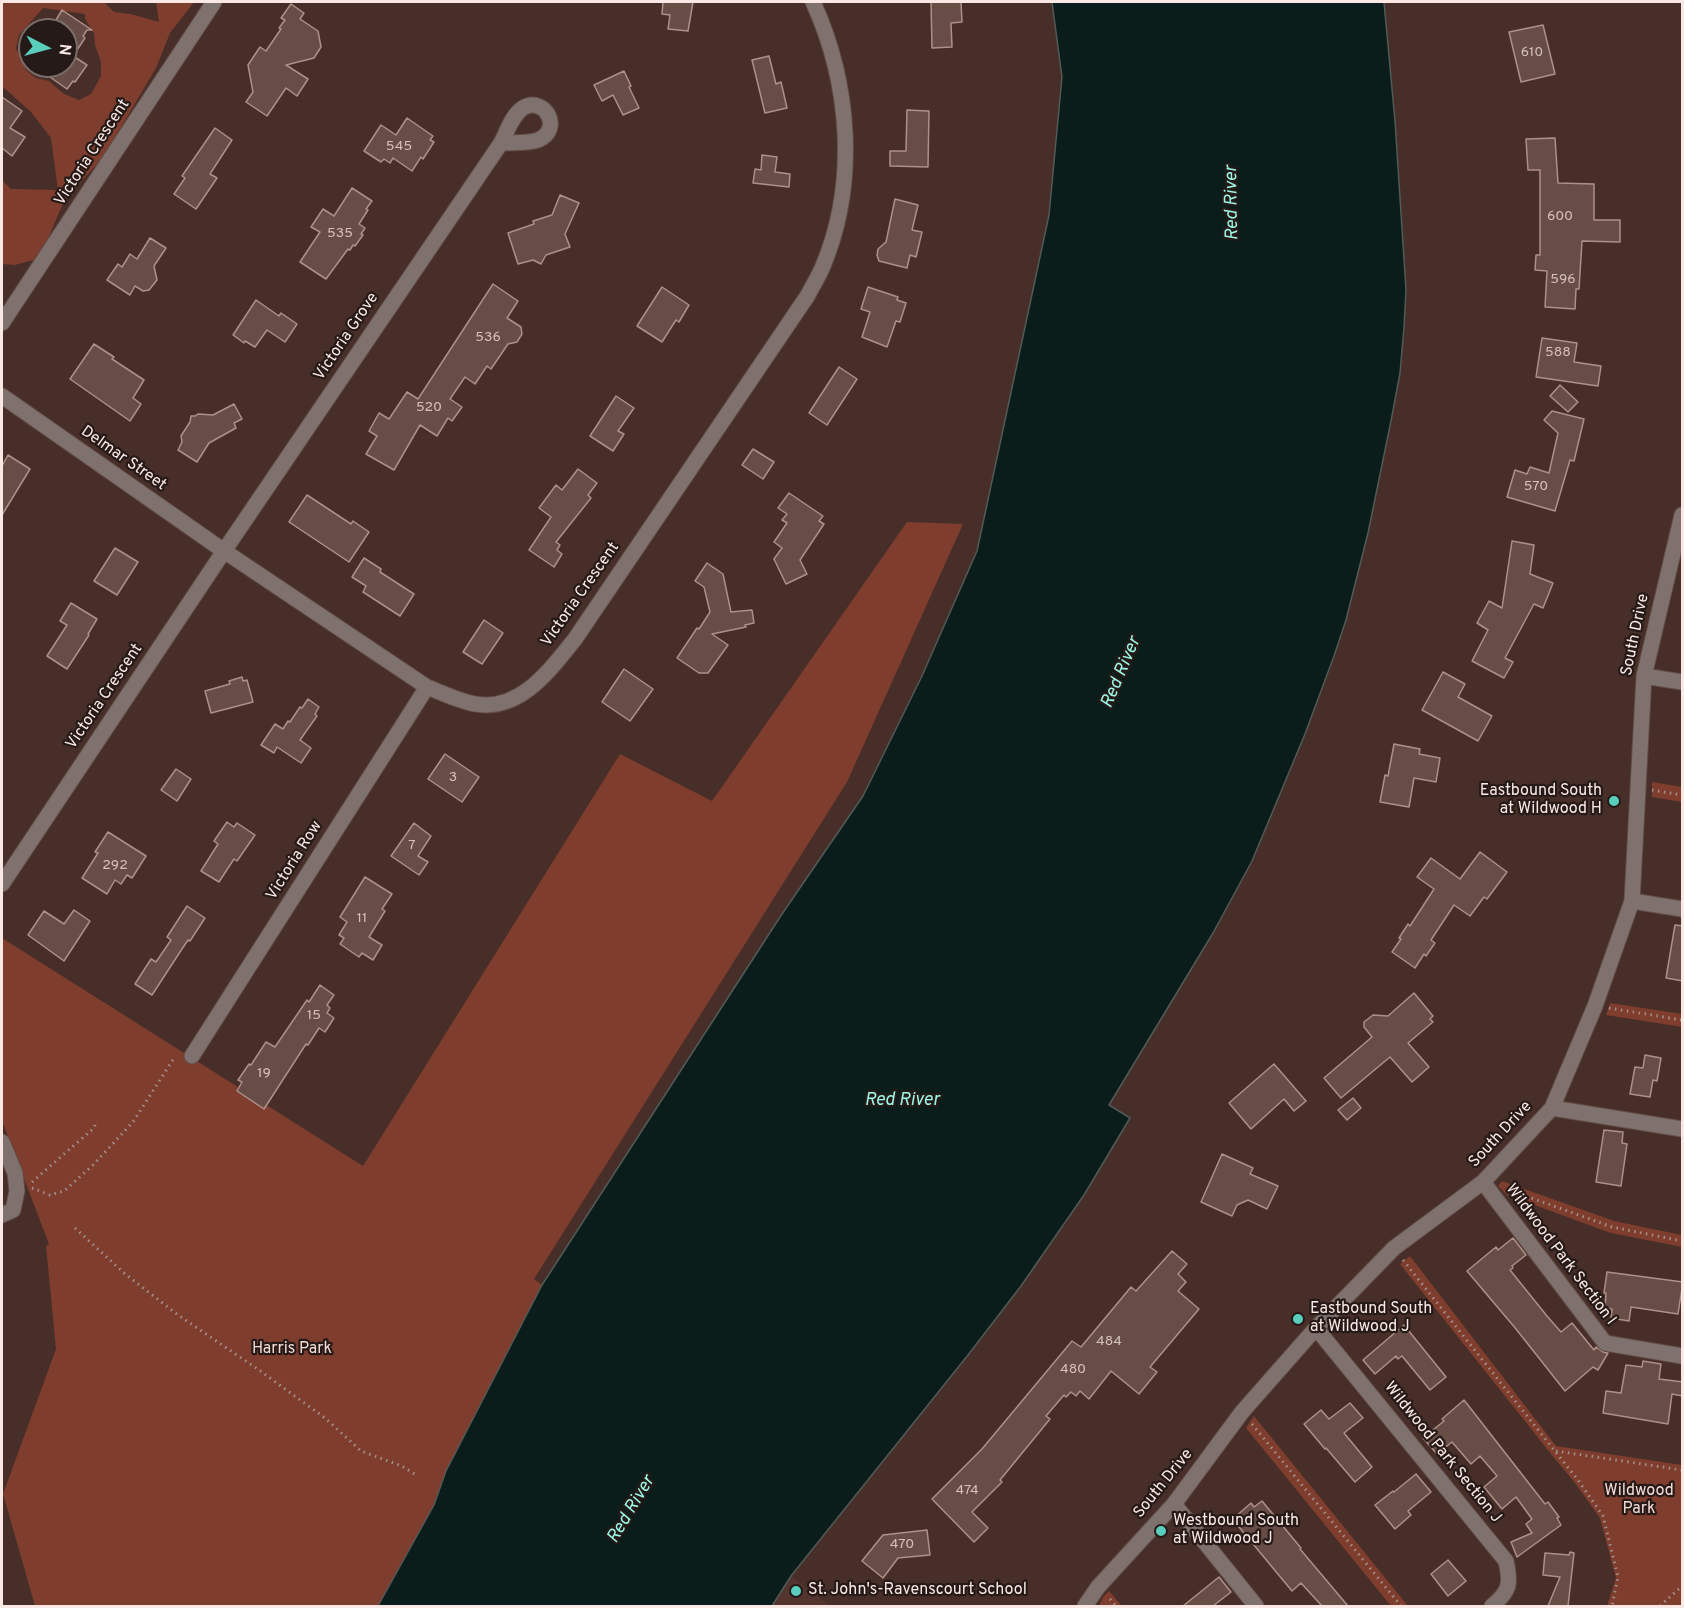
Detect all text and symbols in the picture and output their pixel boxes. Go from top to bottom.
north arrow [18,18,78,78]
text: N [53,43,74,56]
house number: 610 [1521,45,1543,61]
street label: Victoria Crescent [51,96,135,210]
house number: 545 [386,139,412,155]
water label: Red River [1222,165,1244,241]
house number: 600 [1547,209,1573,225]
house number: 535 [327,226,353,242]
house number: 596 [1550,272,1576,288]
street label: Victoria Grove [311,289,383,385]
house number: 536 [475,330,501,346]
house number: 588 [1545,345,1571,361]
house number: 520 [416,400,442,416]
street label: Delmar Street [77,423,169,495]
house number: 570 [1524,479,1548,495]
street label: Victoria Crescent [538,539,624,651]
street label: South Drive [1618,592,1654,678]
water label: Red River [1097,634,1147,712]
street label: Victoria Crescent [63,641,147,753]
house number: 3 [449,770,457,786]
place label: Eastbound South at Wildwood H [1480,782,1602,820]
marker: Eastbound South at Wildwood H [1607,794,1621,808]
street label: Victoria Row [263,818,327,904]
house number: 7 [408,838,416,854]
house number: 292 [102,858,128,874]
house number: 11 [357,911,367,927]
house number: 15 [307,1008,321,1024]
house number: 19 [257,1066,271,1082]
water label: Red River [864,1090,940,1112]
street label: South Drive [1465,1098,1537,1172]
street label: Wildwood Park Section I [1501,1181,1619,1329]
place label: Eastbound South at Wildwood J [1310,1300,1432,1338]
marker: Eastbound South at Wildwood J [1291,1312,1305,1326]
house number: 484 [1096,1334,1122,1350]
park label: Harris Park [252,1340,332,1360]
house number: 480 [1060,1362,1086,1378]
street label: Wildwood Park Section J [1379,1379,1505,1527]
street label: South Drive [1130,1445,1198,1523]
water label: Red River [603,1472,661,1548]
park label: Wildwood Park [1604,1482,1674,1520]
house number: 474 [955,1483,979,1499]
place label: Westbound South at Wildwood J [1173,1512,1299,1550]
marker: Westbound South at Wildwood J [1154,1524,1168,1538]
house number: 470 [890,1537,914,1553]
place label: St. John's-Ravenscourt School [808,1581,1027,1601]
marker: St. John's-Ravenscourt School [789,1584,803,1598]

